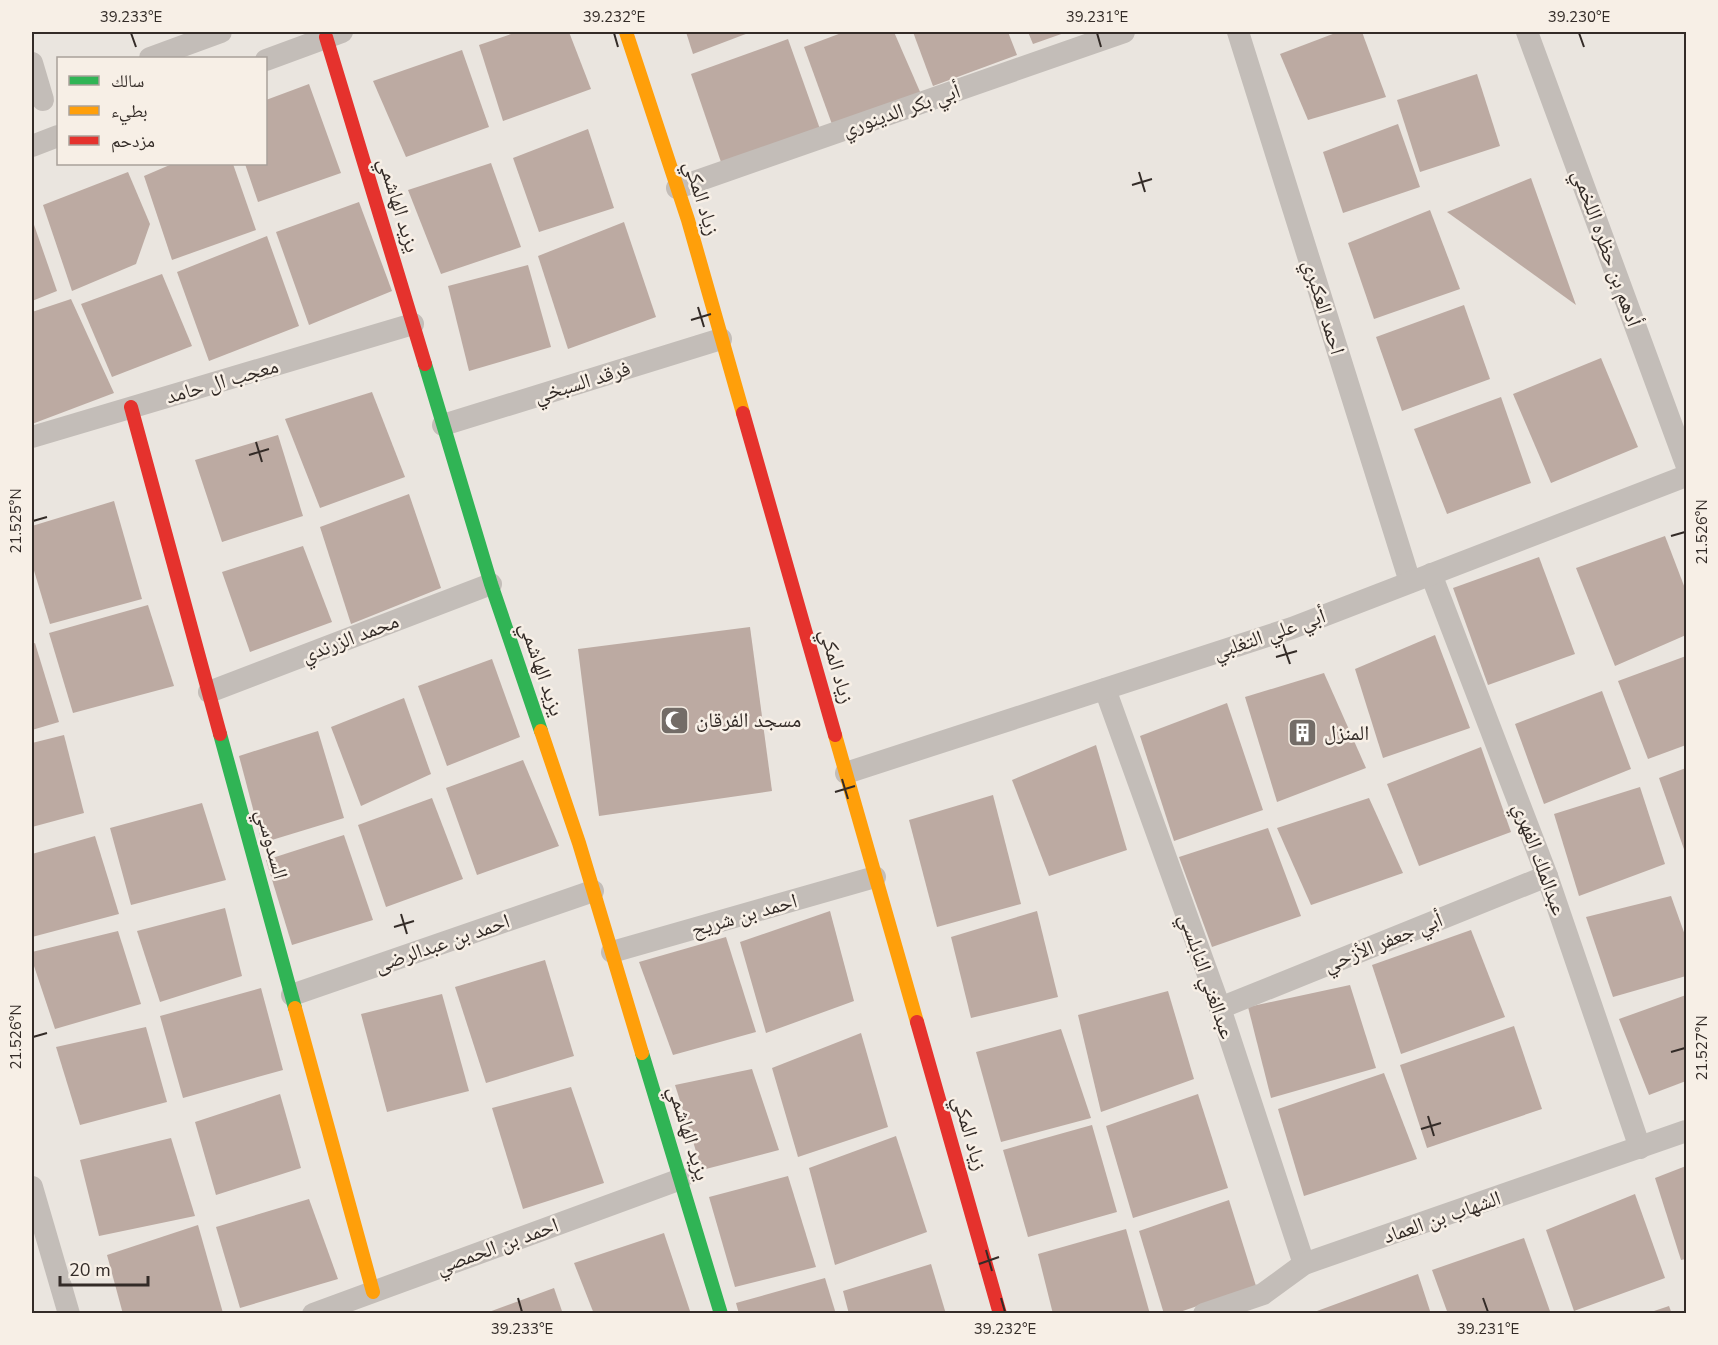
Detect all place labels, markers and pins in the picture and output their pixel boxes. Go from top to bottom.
mosque icon: مسجد الفرقان [659,704,691,736]
place label: مسجد الفرقان [696,706,801,734]
building icon: المنزل [1287,717,1319,749]
place label: المنزل [1324,719,1369,747]

